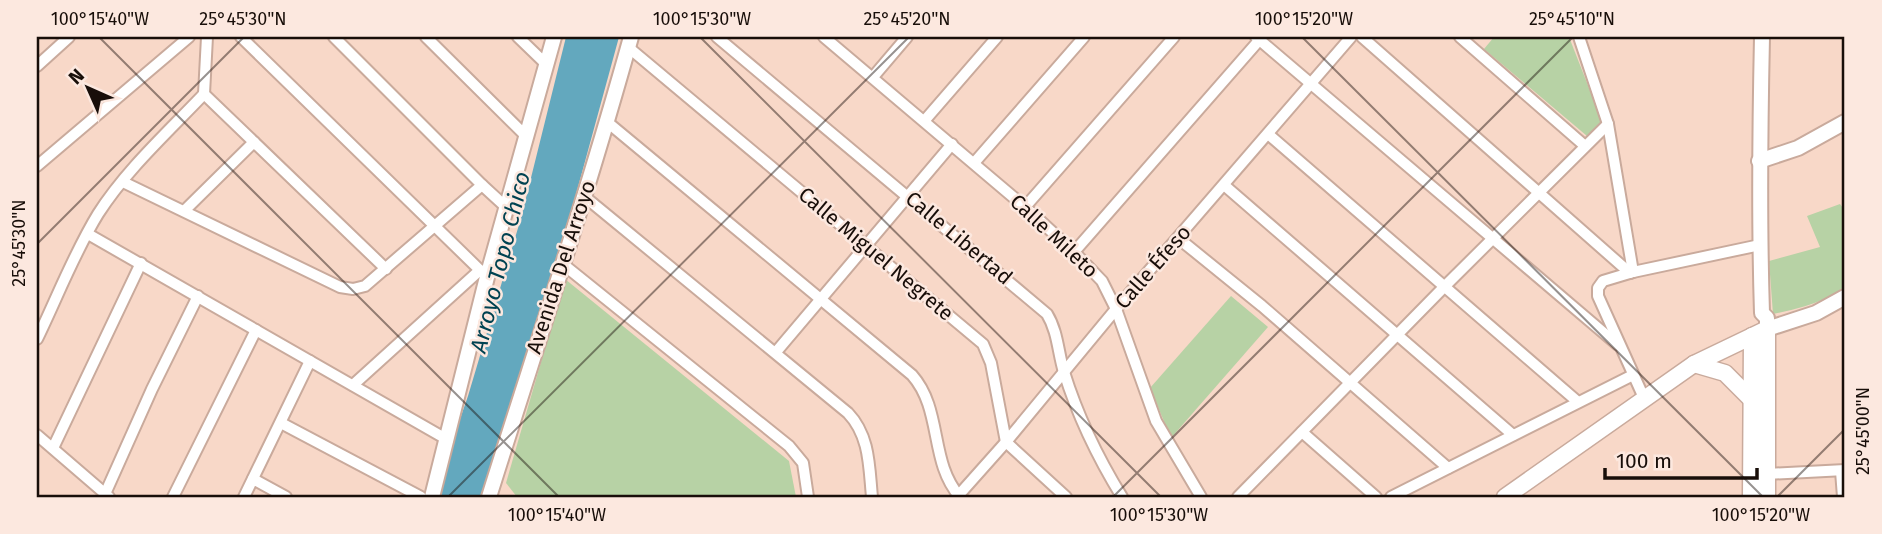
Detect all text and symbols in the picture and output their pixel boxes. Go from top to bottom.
text: 100°15'40"W [51,8,149,30]
text: 25°45'30"N [199,8,287,30]
text: 100°15'30"W [653,8,751,30]
text: 25°45'20"N [863,8,951,30]
text: 100°15'20"W [1255,8,1353,30]
text: 25°45'10"N [1529,8,1615,30]
north arrow [52,52,122,122]
text: N [64,64,89,89]
water label: Arroyo Topo Chico [464,168,536,356]
street label: Avenida Del Arroyo [521,177,601,357]
street label: Calle Miguel Negrete [793,181,959,327]
street label: Calle Libertad [900,186,1018,290]
street label: Calle Mileto [1004,189,1104,283]
text: 25°45'30"N [8,199,30,287]
street label: Calle Éfeso [1109,220,1197,314]
text: 25°45'00"N [1852,387,1874,475]
scale bar [1605,436,1758,480]
text: 100 m [1616,448,1672,474]
text: 100°15'40"W [508,504,606,526]
text: 100°15'30"W [1110,504,1208,526]
text: 100°15'20"W [1712,504,1810,526]

